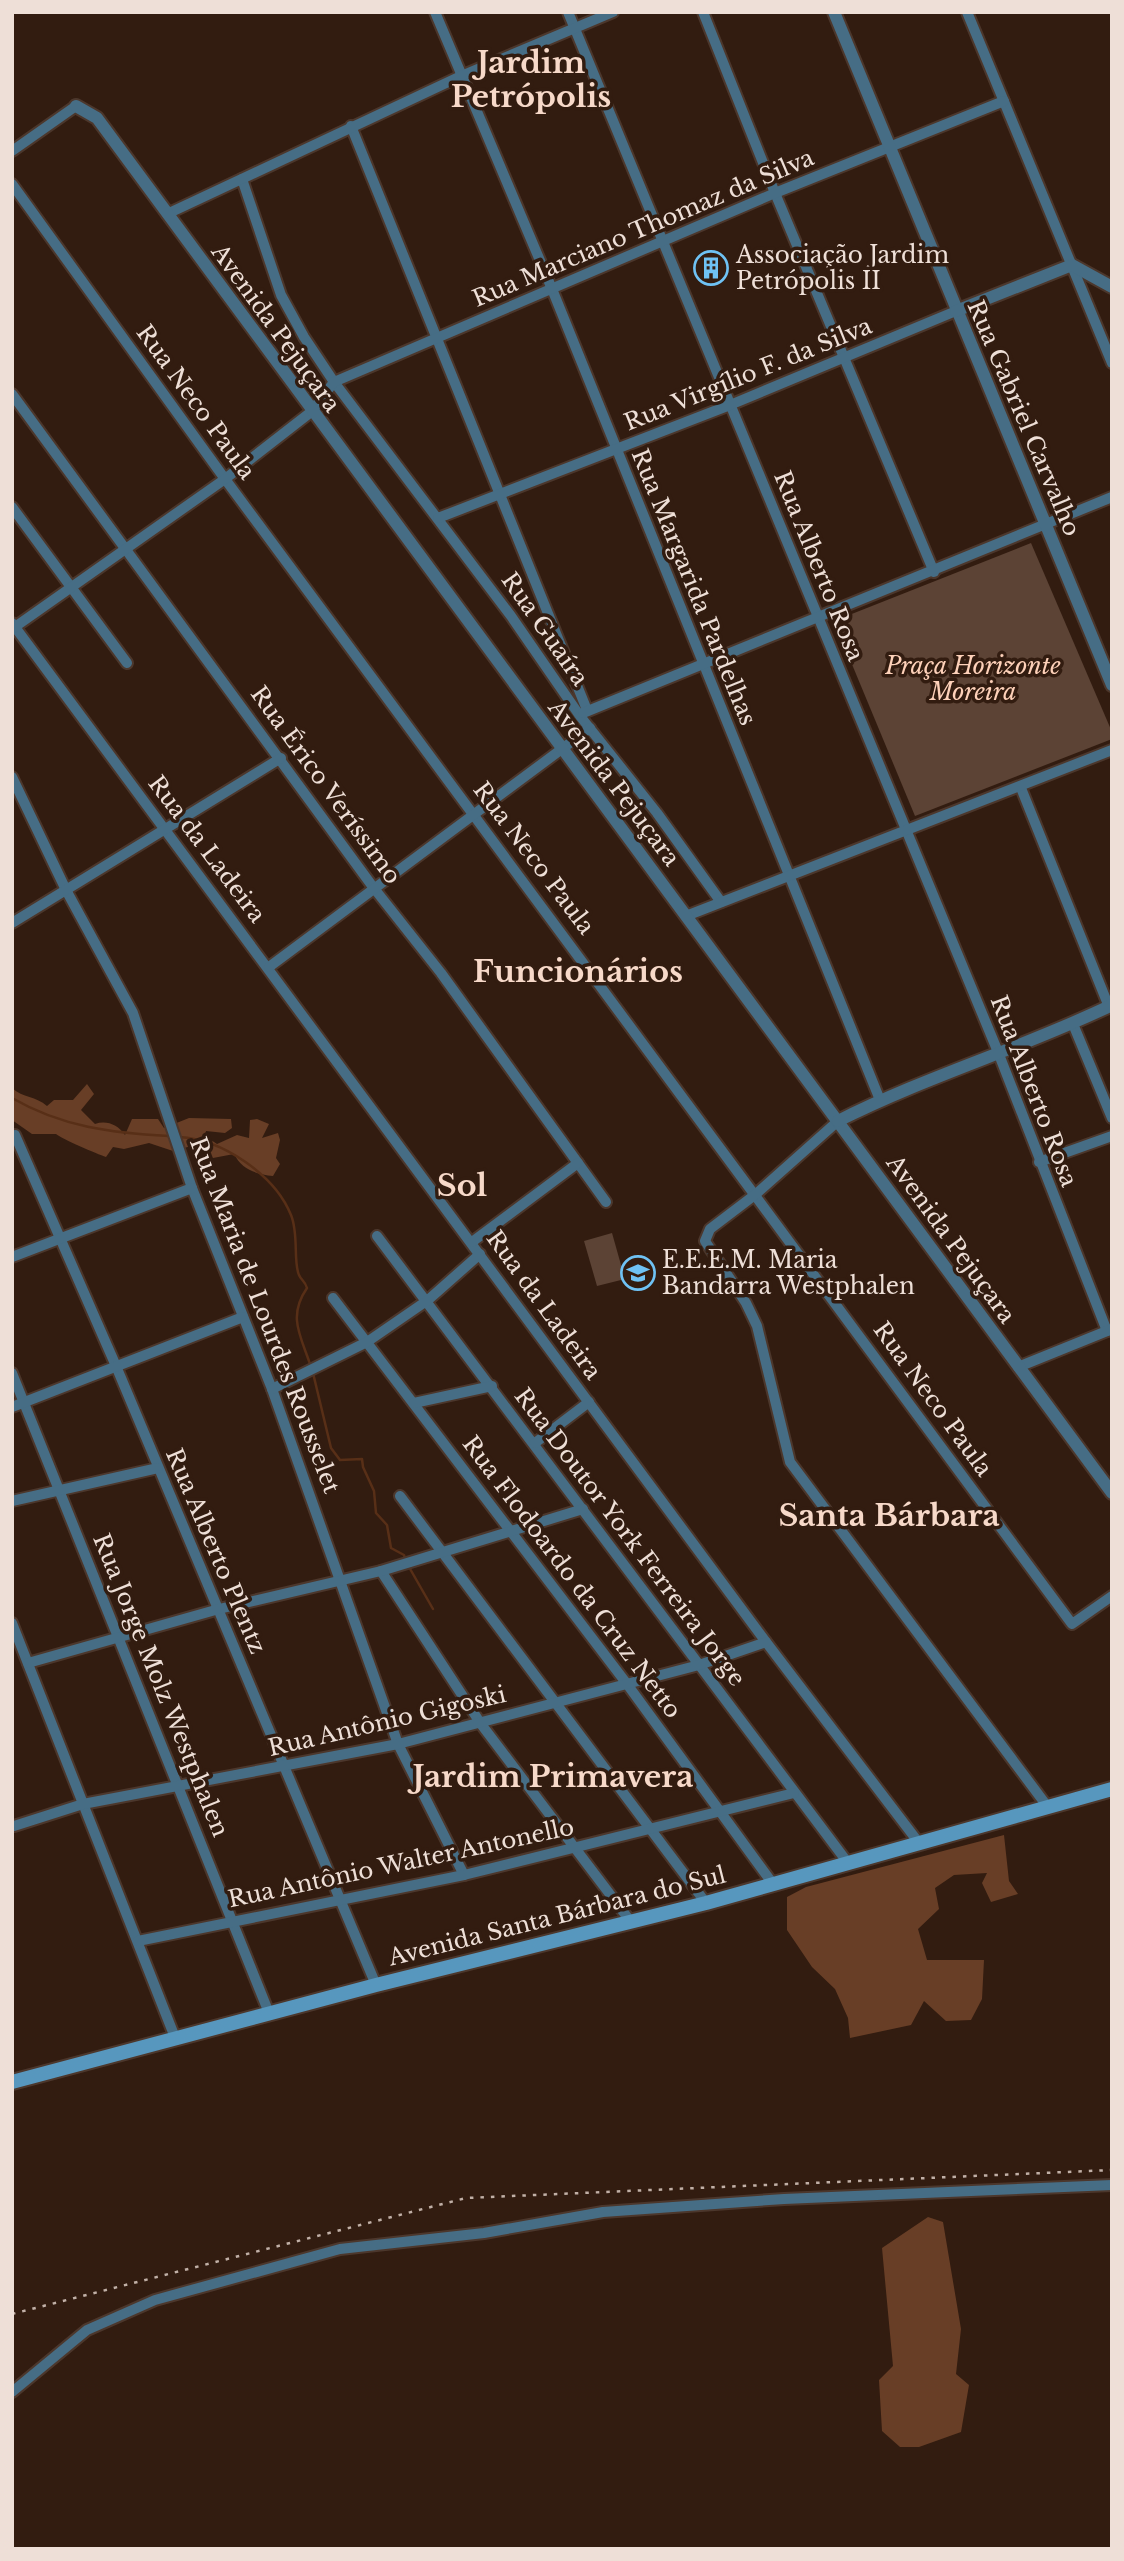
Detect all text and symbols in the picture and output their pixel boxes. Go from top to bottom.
district label: Jardim Petrópolis [451,44,611,115]
street label: Rua Marciano Thomaz da Silva [468,143,818,313]
street label: Avenida Pejuçara [205,238,347,418]
place label: Associação Jardim Petrópolis II [735,241,949,295]
building icon: Associação Jardim Petrópolis II [692,249,730,287]
street label: Rua Gabriel Carvalho [962,296,1086,540]
street label: Rua Virgílio F. da Silva [620,311,876,437]
street label: Rua Neco Paula [131,319,261,485]
street label: Rua Margarida Pardelhas [626,445,762,729]
street label: Rua Alberto Rosa [768,467,870,665]
street label: Rua Guaíra [496,567,595,691]
park label: Praça Horizonte Moreira [884,652,1061,706]
street label: Rua Érico Veríssimo [245,680,408,889]
street label: Avenida Pejuçara [542,694,686,872]
street label: Rua da Ladeira [143,770,272,928]
street label: Rua Neco Paula [468,776,601,940]
district label: Funcionários [473,953,683,990]
street label: Rua Alberto Rosa [985,991,1083,1191]
street label: Rua Maria de Lourdes Rousselet [184,1133,346,1497]
street label: Avenida Pejuçara [880,1149,1022,1329]
district label: Sol [437,1167,488,1204]
street label: Rua da Ladeira [481,1225,607,1385]
place label: E.E.E.M. Maria Bandarra Westphalen [662,1246,915,1300]
school or university icon: E.E.E.M. Maria Bandarra Westphalen [619,1254,657,1292]
street label: Rua Neco Paula [868,1316,998,1482]
street label: Rua Doutor York Ferreira Jorge [509,1382,751,1692]
street label: Rua Flodoardo da Cruz Netto [457,1430,687,1724]
street label: Rua Alberto Plentz [160,1444,272,1658]
district label: Santa Bárbara [778,1497,1000,1534]
street label: Rua Jorge Molz Westphalen [87,1529,235,1841]
street label: Rua Antônio Gigoski [265,1680,509,1762]
district label: Jardim Primavera [407,1758,693,1795]
street label: Rua Antônio Walter Antonello [225,1813,577,1913]
street label: Avenida Santa Bárbara do Sul [384,1860,729,1972]

